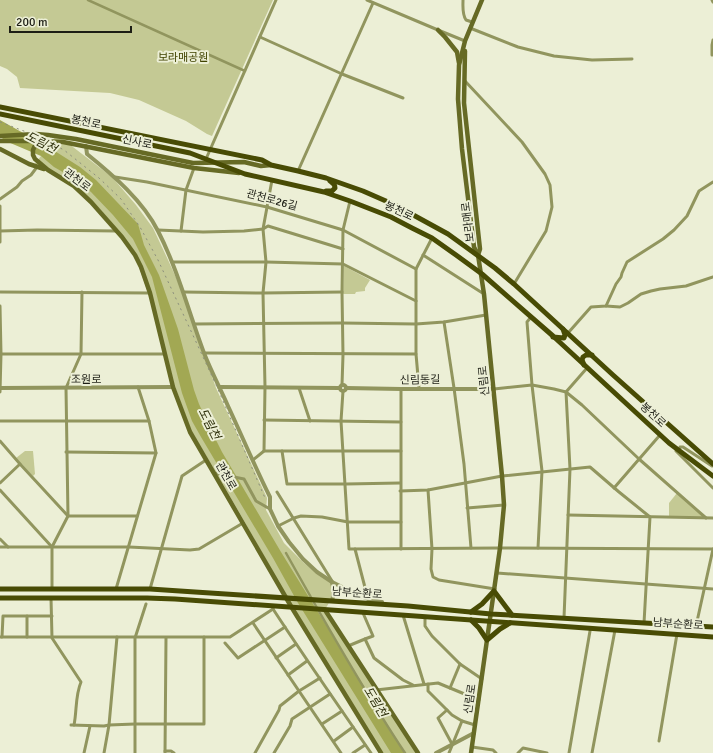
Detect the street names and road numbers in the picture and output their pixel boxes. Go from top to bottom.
street label: 봉천로 [70,112,102,132]
street label: 신사로 [121,133,153,151]
street label: 관천로 [61,166,93,194]
street label: 관천로26길 [245,187,299,213]
street label: 봉천로 [382,199,416,223]
street label: 보라매로 [459,201,477,243]
street label: 신림로 [476,365,492,397]
street label: 조원로 [71,373,101,386]
street label: 신림동길 [400,373,440,387]
street label: 봉천로 [637,400,669,430]
street label: 관천로 [213,460,239,492]
street label: 남부순환로 [331,585,383,601]
street label: 남부순환로 [652,616,704,632]
street label: 신림로 [461,683,479,715]

